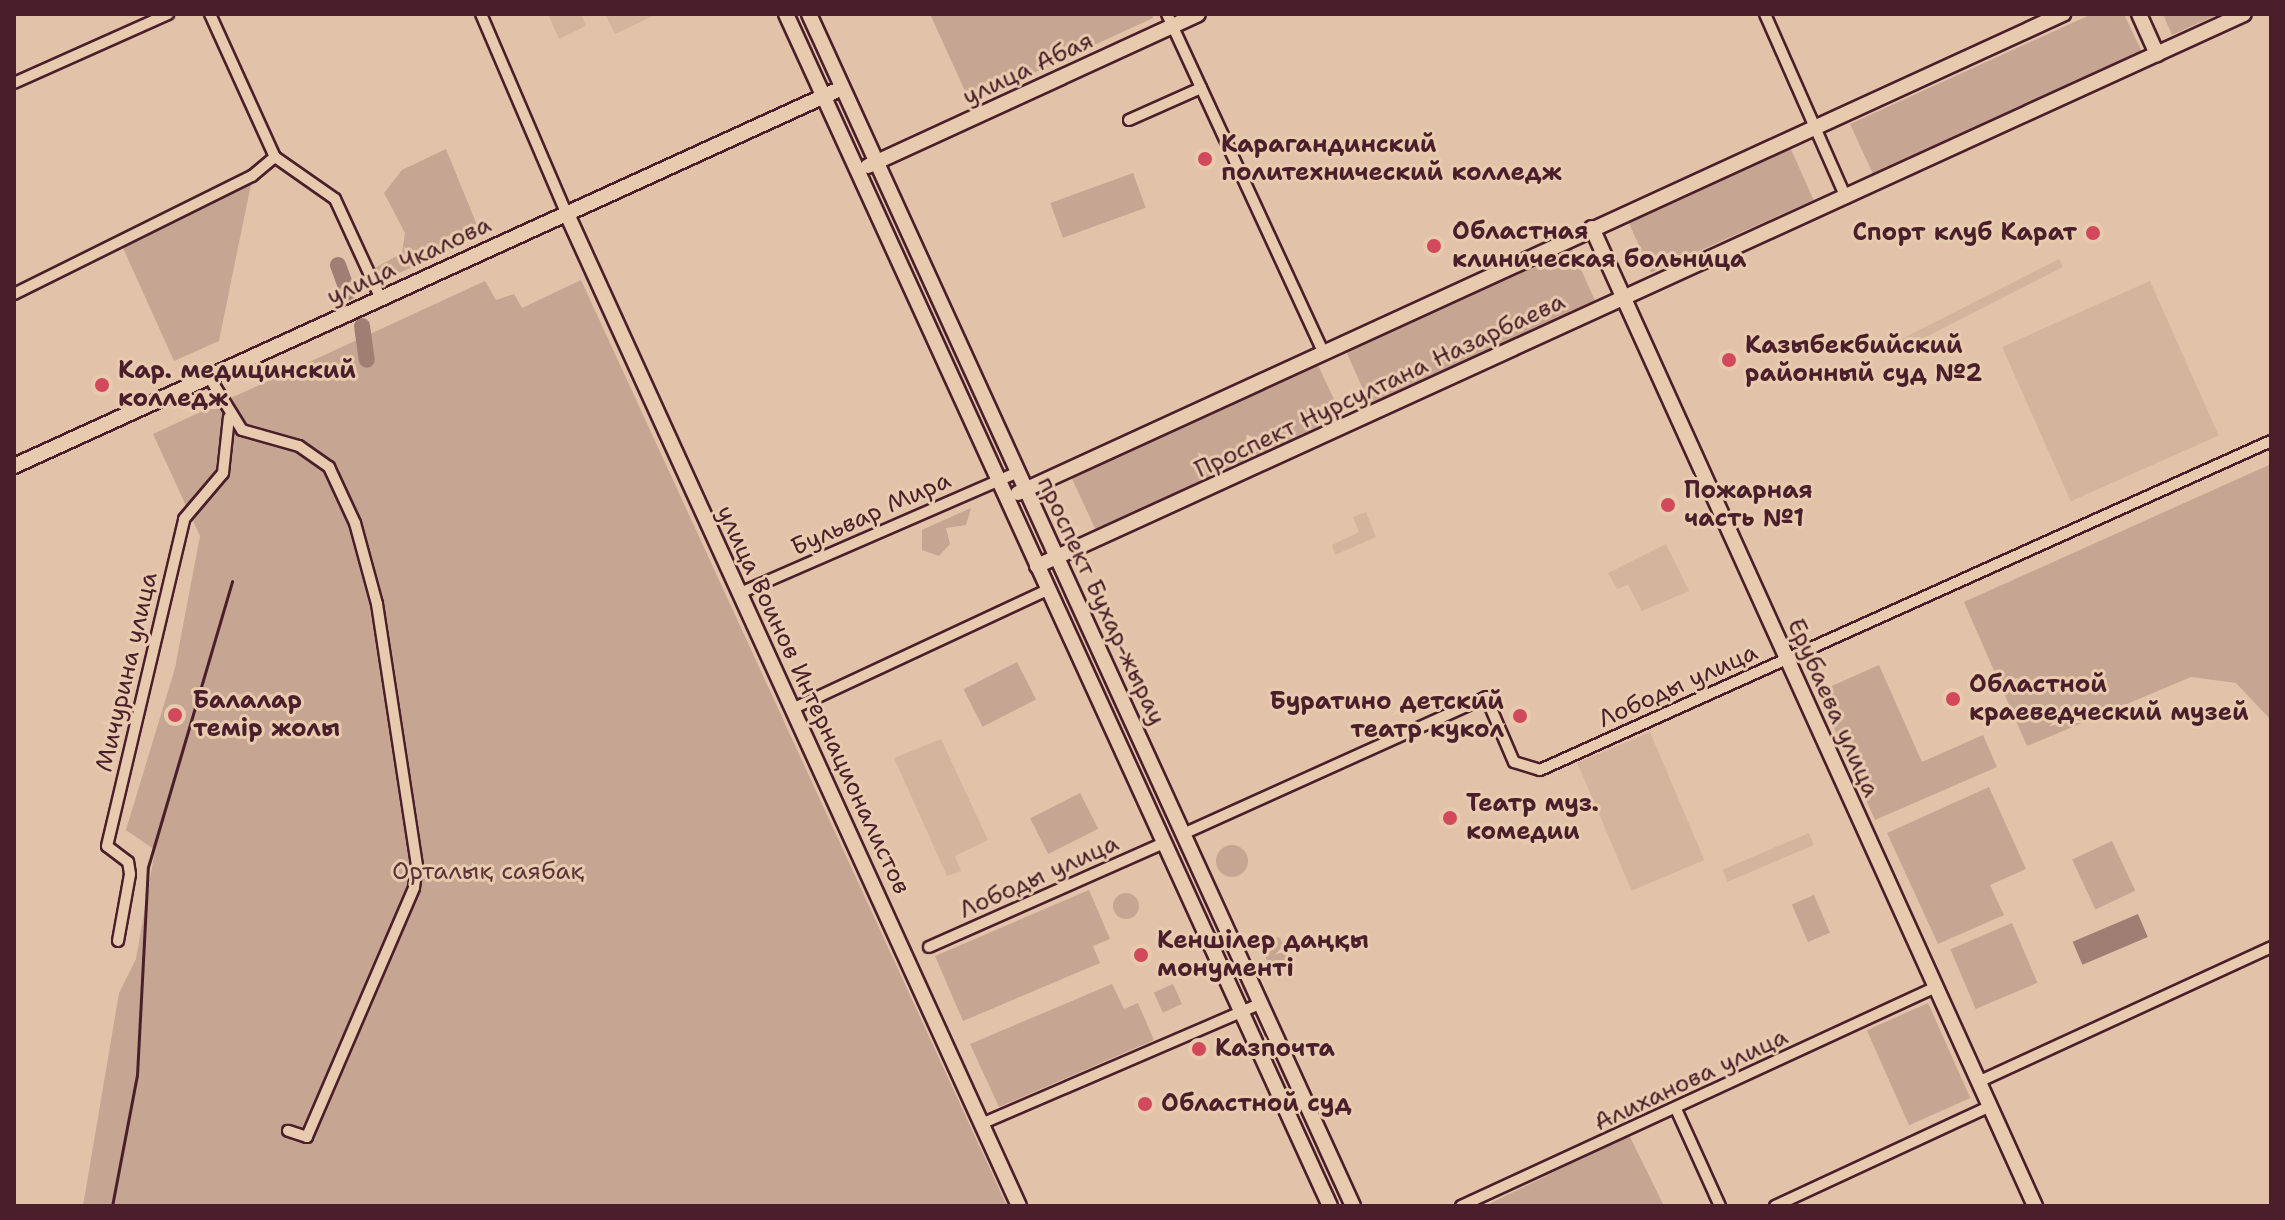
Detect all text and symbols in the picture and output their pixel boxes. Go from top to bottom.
street label: улица Абая [958,26,1098,112]
place label: Карагандинский политехнический колледж [1221,131,1562,187]
marker: Карагандинский политехнический колледж [1196,150,1214,168]
street label: улица Чкалова [322,210,496,312]
place label: Областная клиническая больница [1452,218,1746,274]
place label: Спорт клуб Карат [1853,219,2077,247]
marker: Спорт клуб Карат [2084,224,2102,242]
marker: Областная клиническая больница [1423,235,1445,257]
street label: Проспект Нурсултана Назарбаева [1190,287,1570,485]
place label: Казыбекбийский районный суд №2 [1745,332,1982,388]
marker: Казыбекбийский районный суд №2 [1720,351,1738,369]
place label: Кар. медицинский колледж [118,357,356,413]
marker: Кар. медицинский колледж [93,376,111,394]
street label: Бульвар Мира [787,466,955,562]
street label: проспект Бухар-жырау [1031,472,1171,730]
place label: Пожарная часть №1 [1684,477,1813,533]
marker: Пожарная часть №1 [1659,496,1677,514]
street label: улица Воинов Интернационалистов [710,501,916,899]
street label: Мичурина улица [90,569,164,775]
street label: Ерубаева улица [1781,614,1885,802]
street label: Лободы улица [1594,638,1762,734]
place label: Областной краеведческий музей [1969,671,2249,727]
place label: Балалар темір жолы [193,687,340,743]
place label: Буратино детский театр кукол [1270,688,1504,744]
marker: Областной краеведческий музей [1944,690,1962,708]
marker: Балалар темір жолы [164,704,186,726]
marker: Буратино детский театр кукол [1511,707,1529,725]
place label: Театр муз. комедии [1466,790,1599,846]
marker: Театр муз. комедии [1441,809,1459,827]
street label: Лободы улица [955,829,1123,925]
park label: Орталық саябақ [392,858,584,886]
place label: Кеншілер даңқы монументі [1157,927,1369,983]
marker: Кеншілер даңқы монументі [1132,946,1150,964]
street label: Алиханова улица [1590,1023,1792,1137]
place label: Казпочта [1215,1035,1335,1063]
marker: Казпочта [1190,1040,1208,1058]
place label: Областной суд [1161,1090,1352,1118]
marker: Областной суд [1136,1095,1154,1113]

